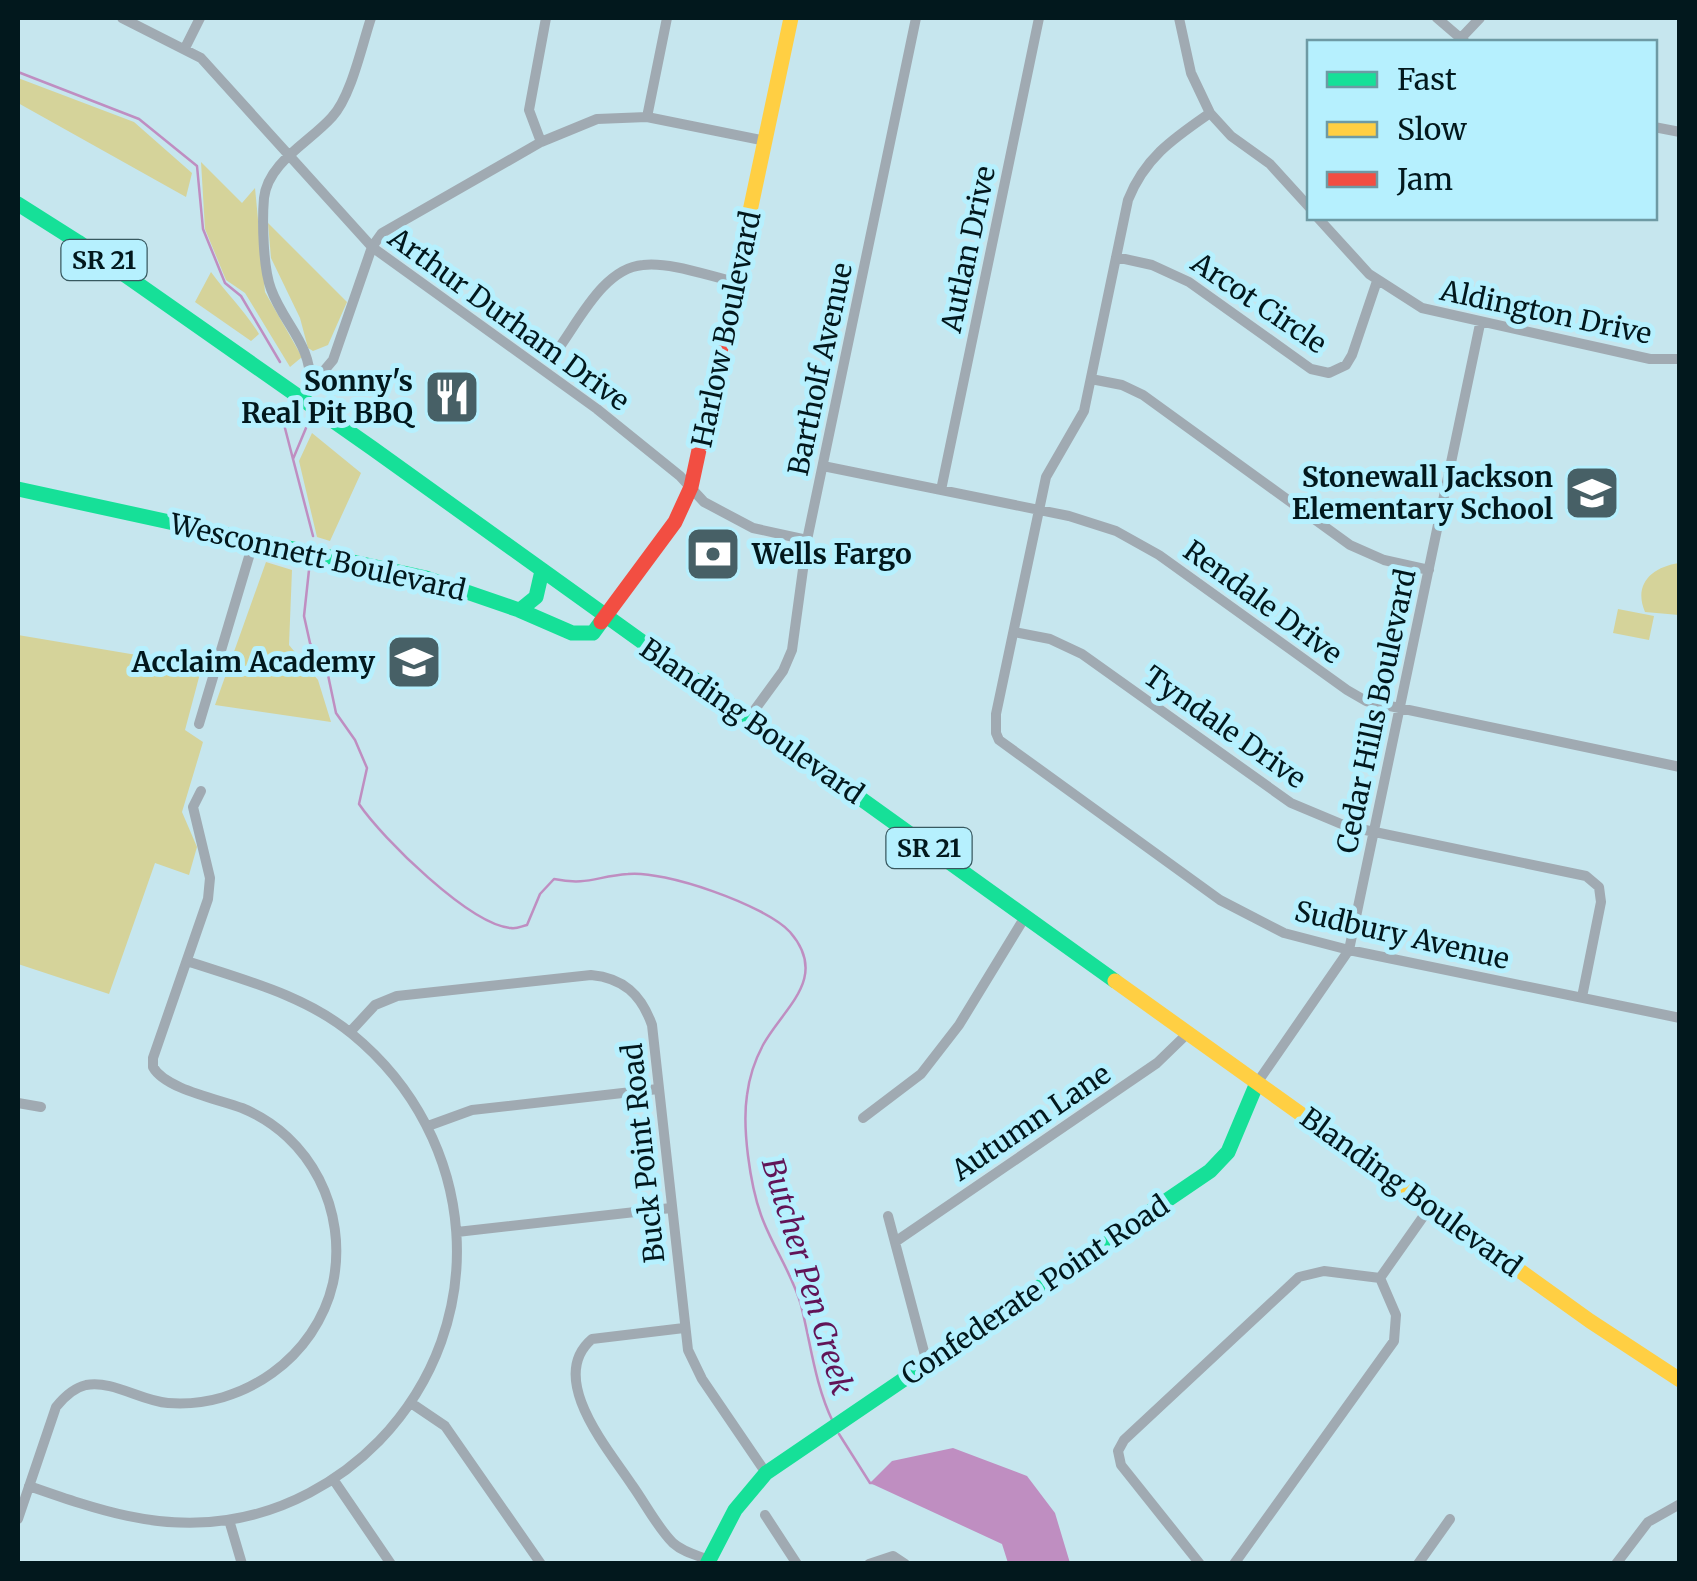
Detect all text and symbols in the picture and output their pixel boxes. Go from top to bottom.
legend [1307,40,1657,220]
text: Fast [1397,60,1457,98]
text: Slow [1397,110,1467,148]
text: Jam [1396,160,1453,198]
street label: Autlan Drive [933,163,1003,336]
street label: Harlow Boulevard [683,208,769,450]
street label: Arthur Durham Drive [381,219,636,418]
road number: SR 21 [62,240,146,280]
street label: Arcot Circle [1184,244,1334,361]
street label: Bartholf Avenue [780,259,860,479]
street label: Aldington Drive [1436,272,1655,352]
place label: Sonny's Real Pit BBQ [241,363,416,431]
restaurant icon: Sonny's Real Pit BBQ [422,367,482,427]
place label: Stonewall Jackson Elementary School [1292,459,1553,527]
school or university icon: Stonewall Jackson Elementary School [1562,463,1622,523]
street label: Wesconnett Boulevard [166,505,469,609]
bank icon: Wells Fargo [683,524,743,584]
street label: Rendale Drive [1177,532,1349,672]
place label: Wells Fargo [751,536,912,572]
street label: Cedar Hills Boulevard [1328,566,1424,856]
street label: Blanding Boulevard [633,630,871,812]
school or university icon: Acclaim Academy [384,632,444,692]
place label: Acclaim Academy [131,644,375,680]
street label: Tyndale Drive [1137,658,1313,796]
road number: SR 21 [886,828,972,868]
street label: Sudbury Avenue [1291,893,1513,977]
street label: Buck Point Road [614,1041,672,1265]
street label: Autumn Lane [944,1056,1117,1189]
street label: Blanding Boulevard [1293,1100,1529,1284]
water label: Butcher Pen Creek [754,1153,862,1400]
street label: Confederate Point Road [894,1187,1176,1393]

